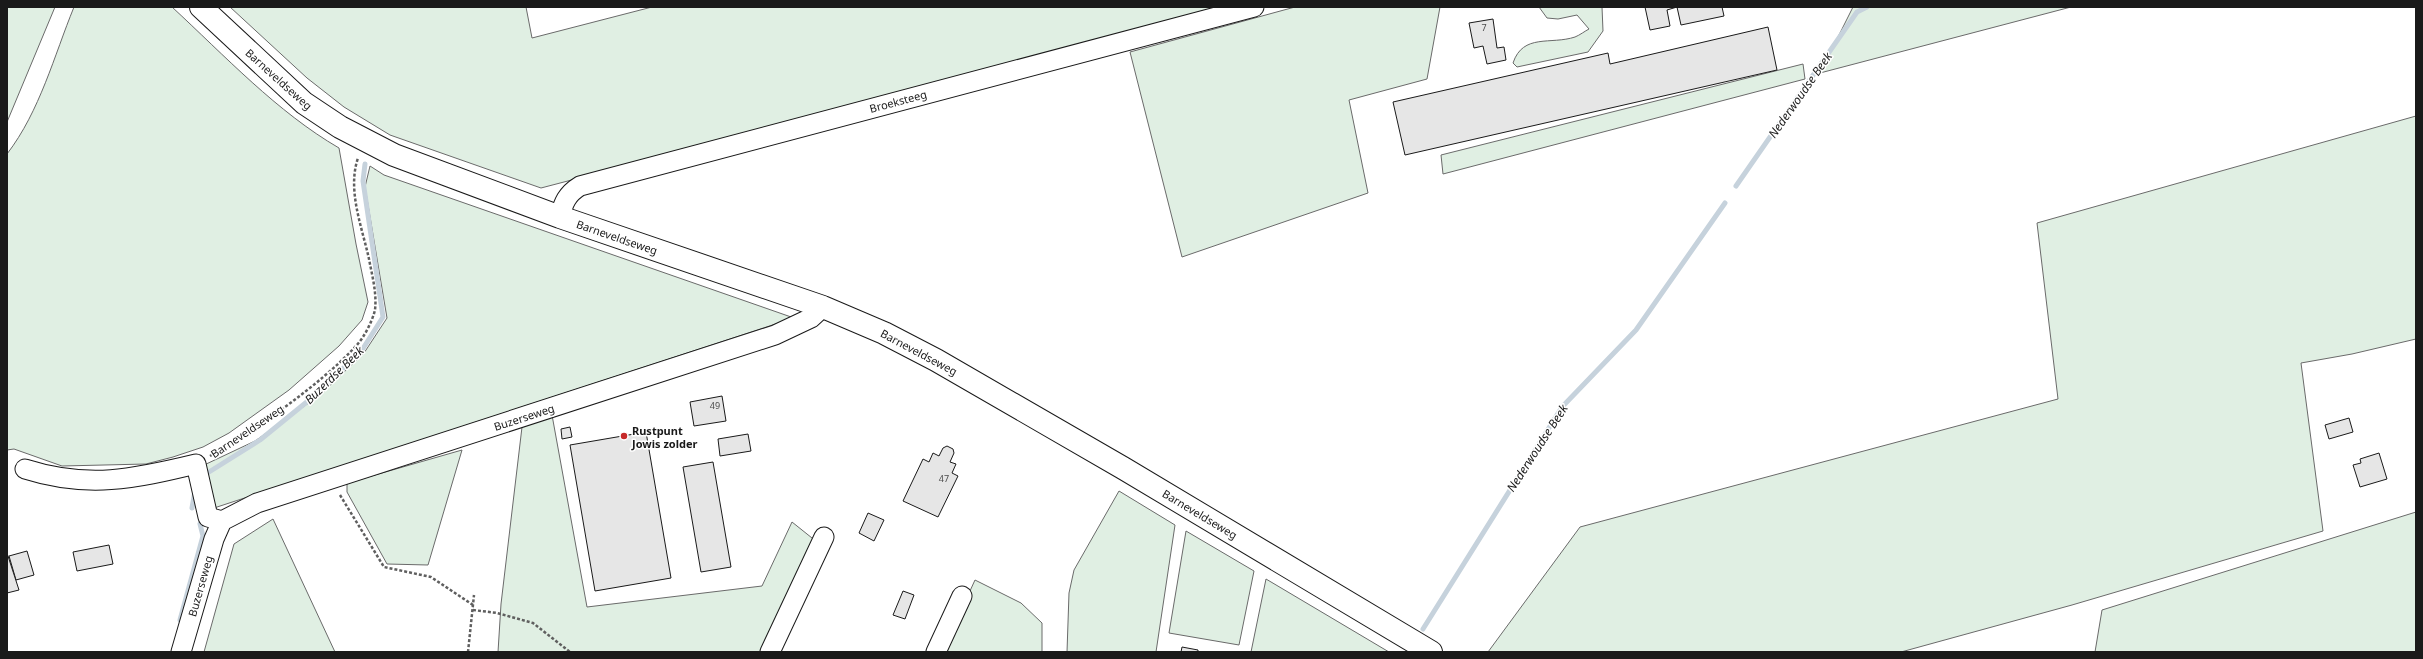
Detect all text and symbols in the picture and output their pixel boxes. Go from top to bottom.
house number: 7 [1481,21,1487,34]
street label: Barneveldseweg [242,45,316,113]
water label: Nederwoudse Beek [1764,48,1837,141]
street label: Broeksteeg [868,86,928,116]
street label: Barneveldseweg [574,216,660,258]
street label: Barneveldseweg [878,325,960,379]
water label: Buzerdse Beek [301,342,368,408]
house number: 49 [710,399,720,412]
street label: Buzerseweg [492,400,556,434]
water label: Nederwoudse Beek [1502,400,1572,495]
street label: Barneveldseweg [208,401,286,461]
place label: Rustpunt Jowis zolder [631,423,697,451]
marker: Rustpunt Jowis zolder [619,431,629,441]
house number: 47 [939,472,949,485]
street label: Barneveldseweg [1160,486,1240,542]
street label: Buzerseweg [184,554,216,618]

